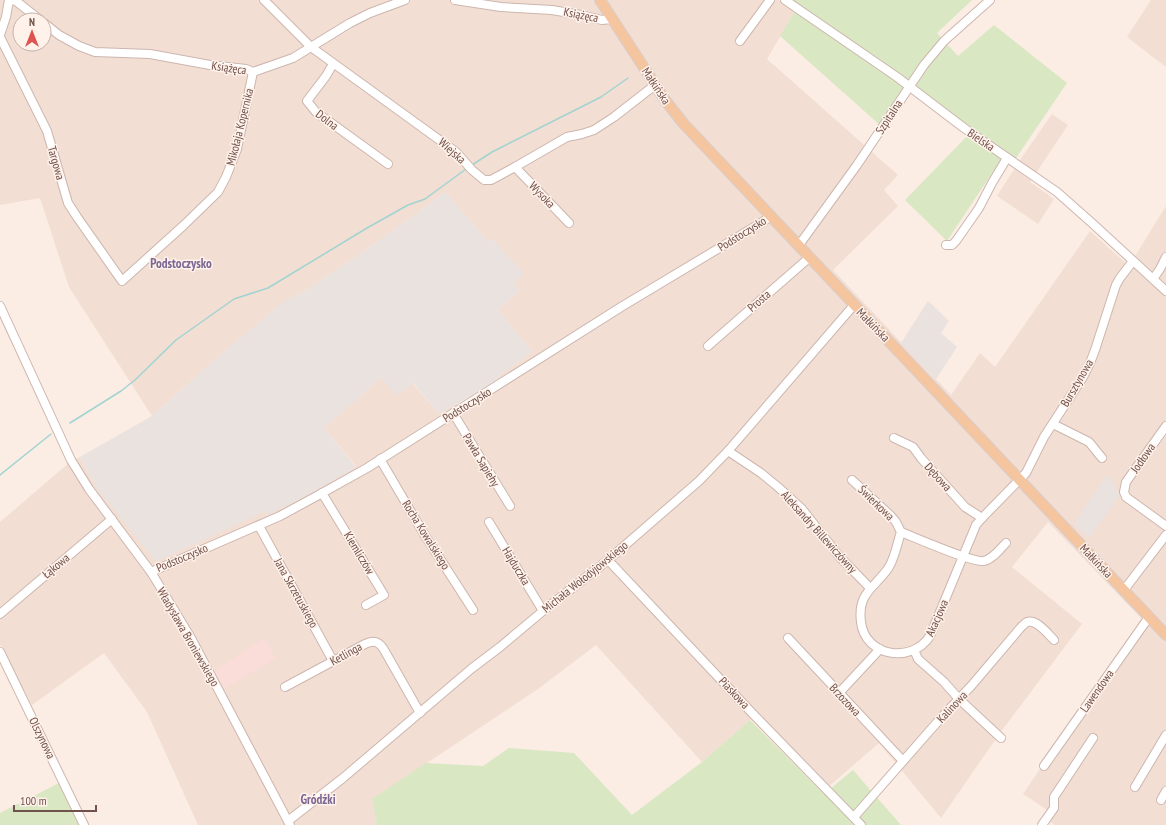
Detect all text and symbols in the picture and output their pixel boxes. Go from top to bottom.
street label: Książęca [562,4,600,25]
north arrow [12,12,52,52]
text: N [29,15,35,29]
street label: Książęca [211,58,248,77]
street label: Małkińska [639,64,674,107]
street label: Mikołaja Kopernika [223,87,256,167]
street label: Szpitalna [872,96,905,137]
street label: Dolna [313,106,342,133]
street label: Bielska [965,125,998,154]
street label: Wiejska [436,134,469,167]
street label: Targowa [45,144,69,182]
street label: Wysoka [526,178,559,211]
street label: Podstoczysko [715,213,769,254]
district label: Podstoczysko [150,255,212,272]
street label: Prosta [744,286,773,315]
street label: Małkińska [854,305,893,345]
street label: Bursztynowa [1057,356,1096,409]
street label: Podstoczysko [440,384,494,425]
street label: Pawła Sapiehy [460,430,503,490]
street label: Jodłowa [1126,440,1158,476]
street label: Dębowa [922,459,955,494]
street label: Świerkowa [855,482,898,524]
street label: Aleksandry Billewiczówny [778,487,861,576]
street label: Rocha Kowalskiego [399,497,454,572]
street label: Kiemliczów [341,529,378,578]
street label: Michała Wołodyjowskiego [539,537,631,616]
street label: Podstoczysko [154,540,210,575]
street label: Małkińska [1077,540,1116,581]
street label: Hajduczka [499,544,534,588]
street label: Łąkowa [39,550,73,581]
street label: Jana Skrzetuskiego [271,554,322,630]
street label: Władysława Broniewskiego [154,585,223,689]
street label: Akacjowa [922,597,951,639]
street label: Ketlinga [327,639,365,668]
street label: Lawendowa [1076,666,1117,715]
street label: Piaskowa [716,674,753,712]
street label: Brzozowa [826,680,864,719]
street label: Kalinowa [933,687,970,726]
street label: Olszynowa [26,715,59,761]
scale bar [14,787,96,813]
district label: Gródźki [300,791,336,808]
text: 100 m [20,793,47,808]

